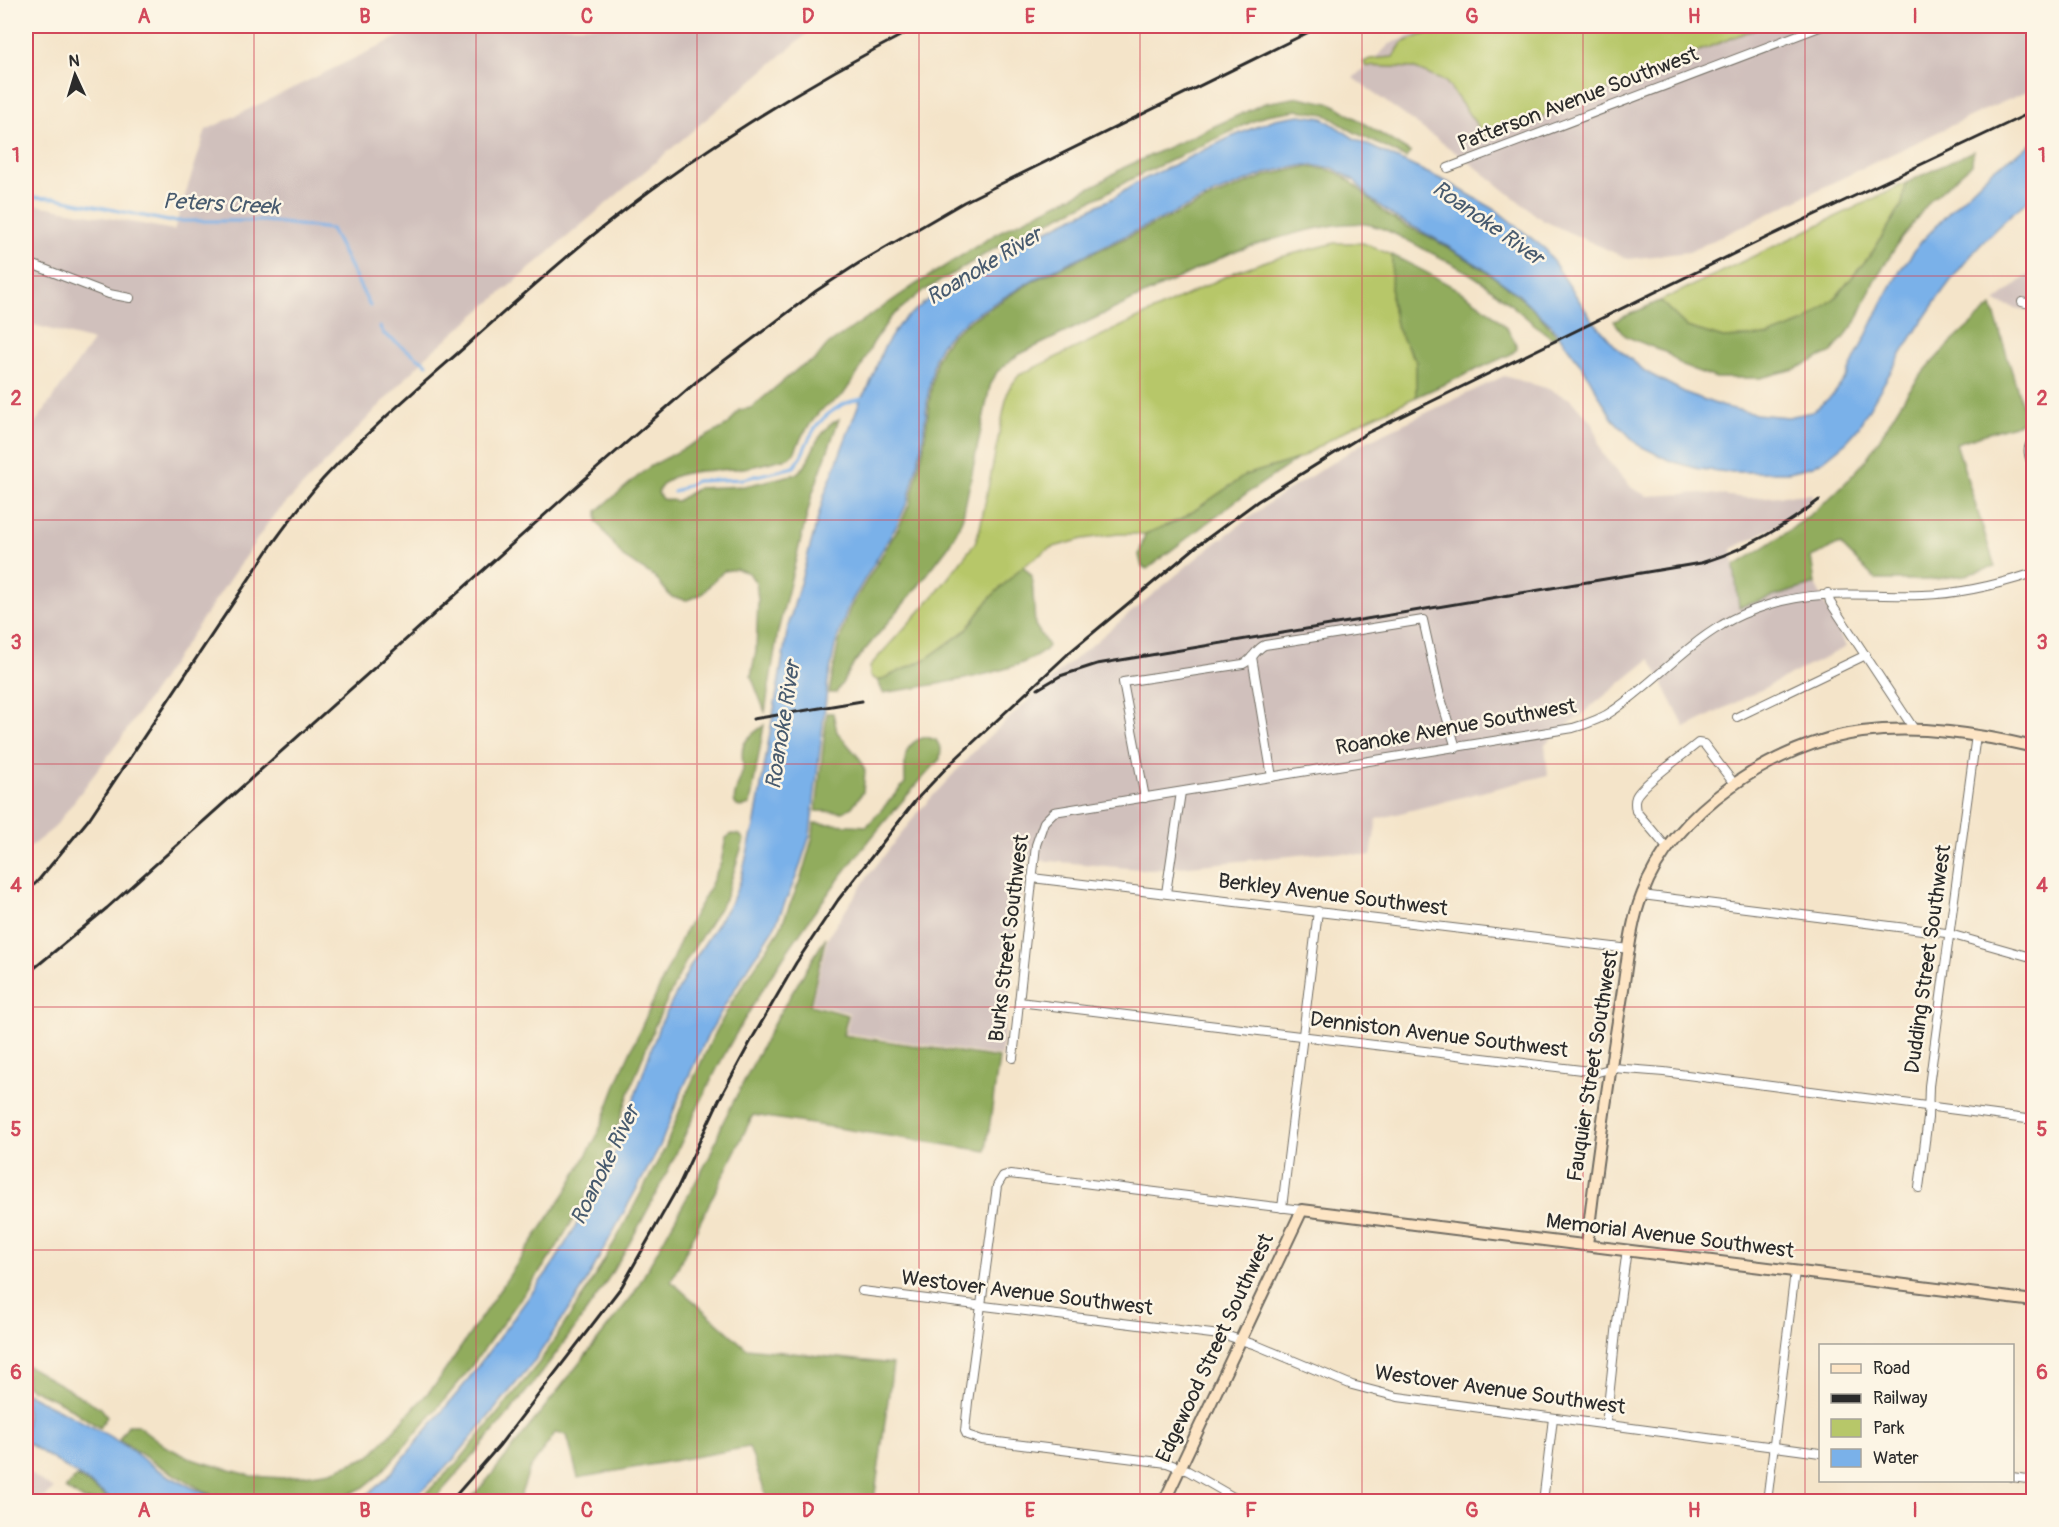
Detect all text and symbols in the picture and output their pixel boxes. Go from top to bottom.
text: A [138,4,151,29]
text: B [359,4,371,29]
text: C [581,4,593,29]
text: D [802,4,815,29]
text: E [1025,4,1036,29]
text: F [1245,4,1257,29]
text: G [1465,4,1479,29]
text: H [1688,4,1701,29]
text: I [1912,4,1918,29]
street label: Patterson Avenue Southwest [1454,40,1703,157]
north arrow [45,45,105,105]
text: N [68,51,80,71]
text: 1 [12,143,20,168]
text: 1 [2038,143,2046,168]
water label: Roanoke River [1427,174,1552,273]
water label: Peters Creek [162,187,282,221]
water label: Roanoke River [921,219,1049,311]
text: 2 [10,386,22,411]
text: 2 [2036,386,2048,411]
text: 3 [10,630,22,655]
text: 3 [2036,630,2048,655]
water label: Roanoke River [759,656,807,791]
street label: Roanoke Avenue Southwest [1334,692,1579,761]
street label: Burks Street Southwest [983,832,1035,1043]
street label: Dudding Street Southwest [1899,842,1957,1075]
street label: Berkley Avenue Southwest [1217,868,1450,923]
text: 4 [10,873,22,898]
text: 4 [2036,873,2048,898]
street label: Fauquier Street Southwest [1561,948,1625,1184]
street label: Denniston Avenue Southwest [1308,1006,1570,1064]
water label: Roanoke River [564,1098,647,1229]
text: 5 [11,1117,22,1142]
text: 5 [2037,1117,2048,1142]
street label: Memorial Avenue Southwest [1544,1207,1796,1265]
street label: Edgewood Street Southwest [1150,1229,1280,1467]
street label: Westover Avenue Southwest [900,1264,1155,1322]
legend [1819,1344,2014,1482]
text: Road [1873,1357,1910,1380]
street label: Westover Avenue Southwest [1373,1359,1628,1421]
text: 6 [10,1360,22,1385]
text: 6 [2036,1360,2048,1385]
text: Railway [1873,1387,1928,1410]
text: Park [1873,1417,1905,1440]
text: Water [1873,1447,1919,1470]
text: A [138,1498,151,1523]
text: B [359,1498,371,1523]
text: C [581,1498,593,1523]
text: D [802,1498,815,1523]
text: E [1025,1498,1036,1523]
text: F [1245,1498,1257,1523]
text: G [1465,1498,1479,1523]
text: H [1688,1498,1701,1523]
text: I [1912,1498,1918,1523]

